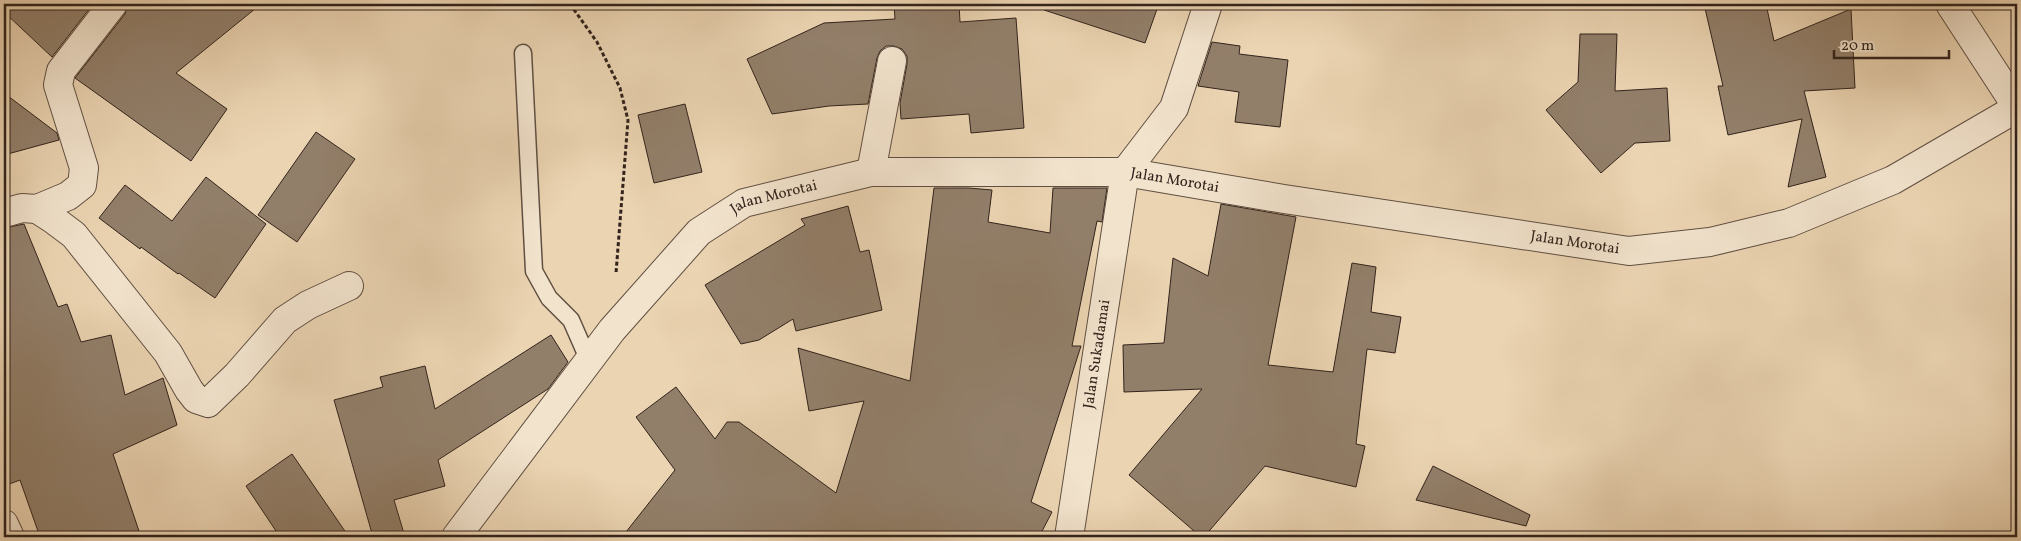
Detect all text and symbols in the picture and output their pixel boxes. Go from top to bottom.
scale bar [1834,28,1948,60]
text: 20 m [1841,36,1874,57]
street label: Jalan Morotai [1129,163,1221,198]
street label: Jalan Morotai [726,175,819,220]
street label: Jalan Morotai [1529,226,1621,260]
street label: Jalan Sukadamai [1078,298,1116,410]

